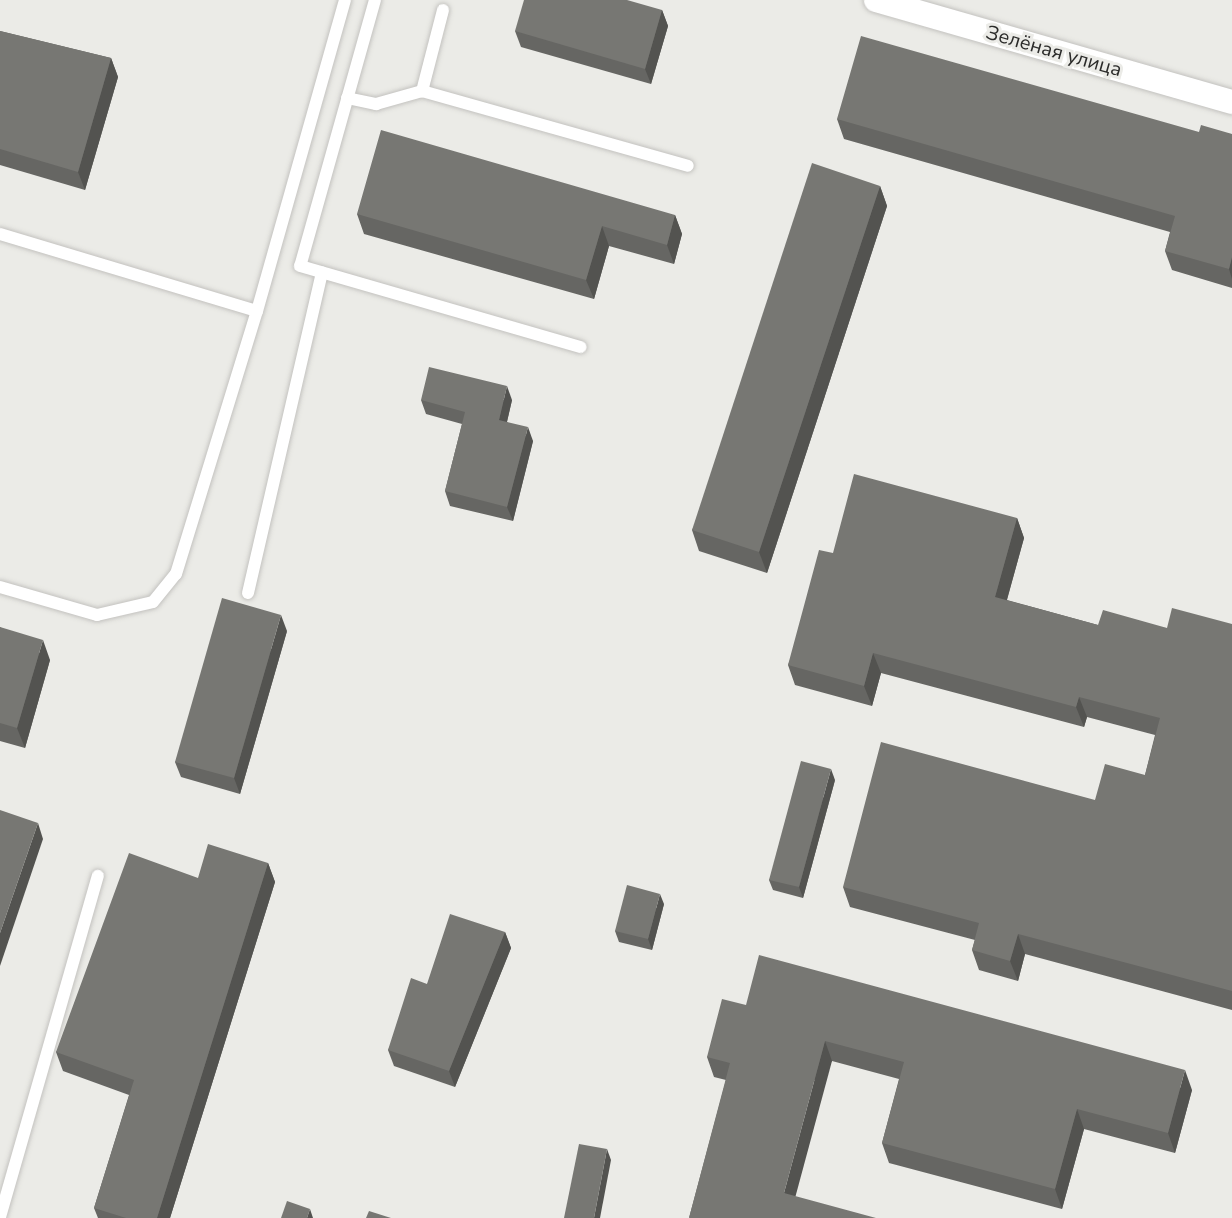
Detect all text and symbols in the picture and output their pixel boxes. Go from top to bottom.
street label: Зелёная улица [983,20,1125,82]

